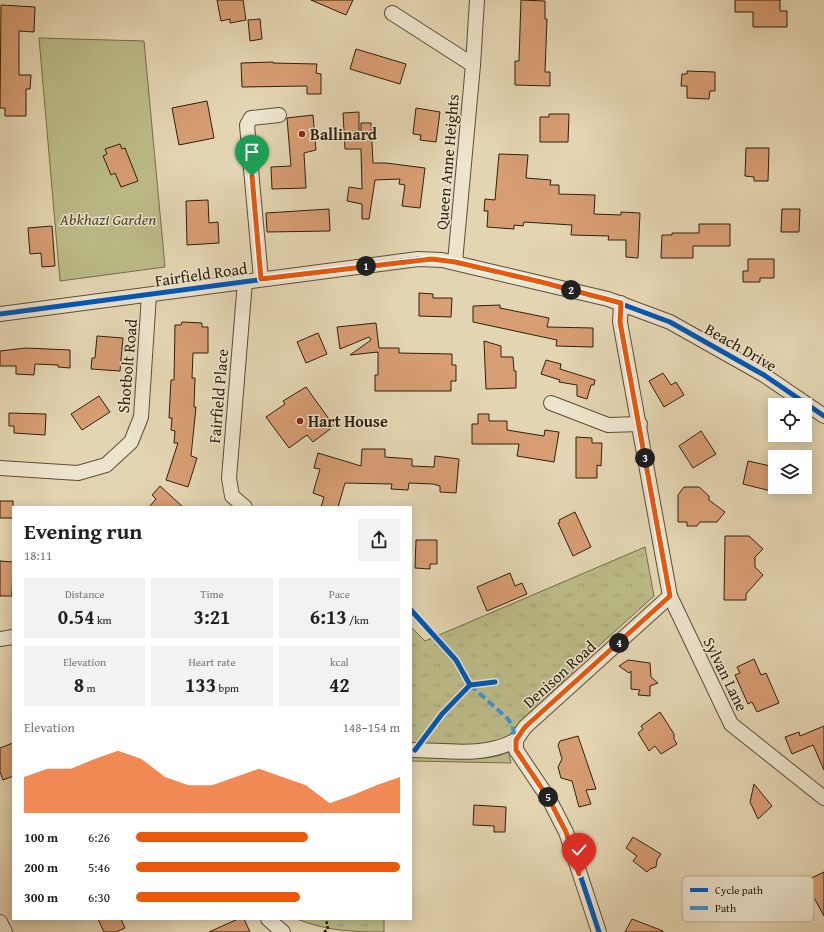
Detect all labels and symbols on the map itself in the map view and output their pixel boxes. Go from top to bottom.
street label: Queen Anne Heights [429,93,465,231]
place label: Ballinard [310,122,378,146]
marker: Ballinard [297,129,307,139]
pin [235,135,269,176]
park label: Abkhazi Garden [59,207,156,231]
street label: Fairfield Road [153,256,249,292]
pin: 1 [356,256,376,276]
pin: 2 [561,280,581,300]
street label: Beach Drive [701,317,781,377]
street label: Shotbolt Road [111,318,143,414]
street label: Fairfield Place [202,348,234,444]
place label: Hart House [308,409,388,433]
marker: Hart House [295,416,305,426]
pin: 3 [635,448,655,468]
pin: 4 [609,633,629,653]
street label: Sylvan Lane [698,633,754,715]
street label: Denison Road [517,634,601,713]
pin: 5 [538,787,558,807]
pin [562,833,596,874]
legend [682,876,814,922]
text: Cycle path [715,882,764,898]
text: Path [715,900,737,916]

